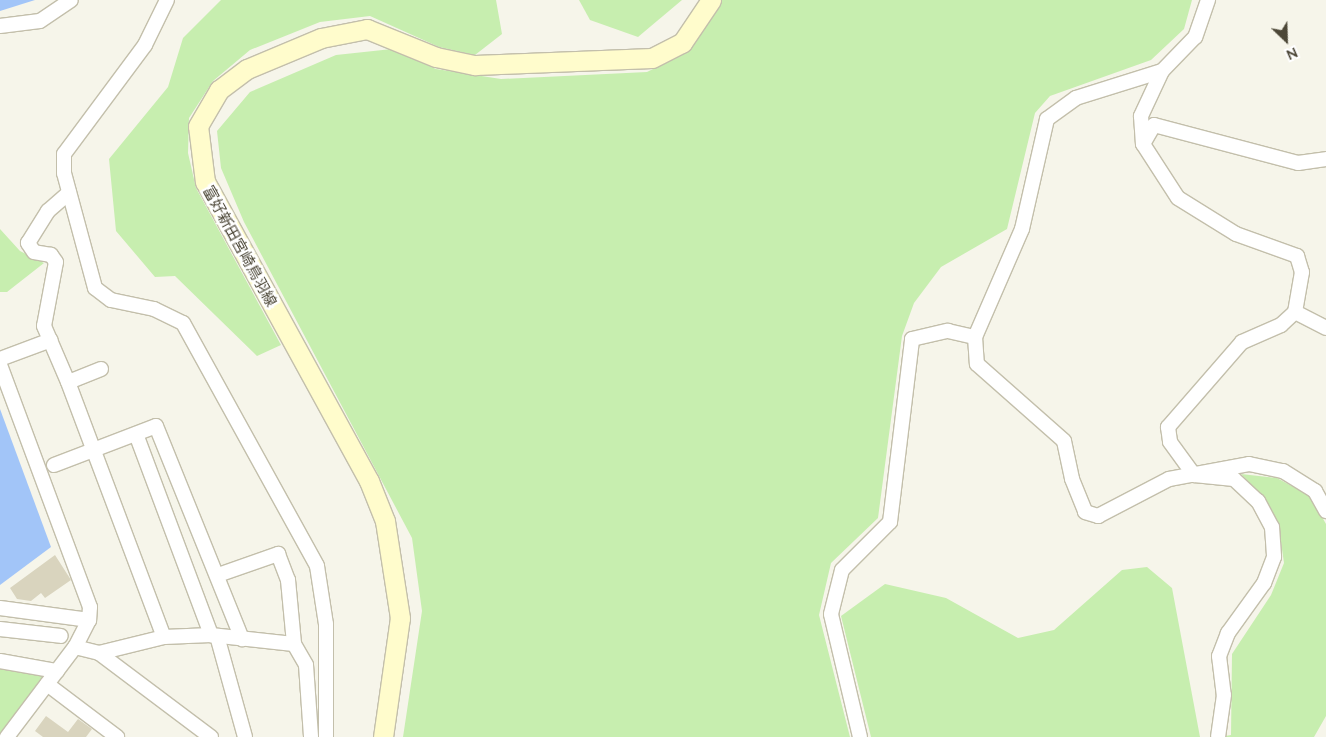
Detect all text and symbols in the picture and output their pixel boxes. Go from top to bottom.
north arrow [1261,15,1311,65]
text: N [1284,43,1301,64]
street label: 富好新田宮崎鳥羽線 [199,183,281,309]

